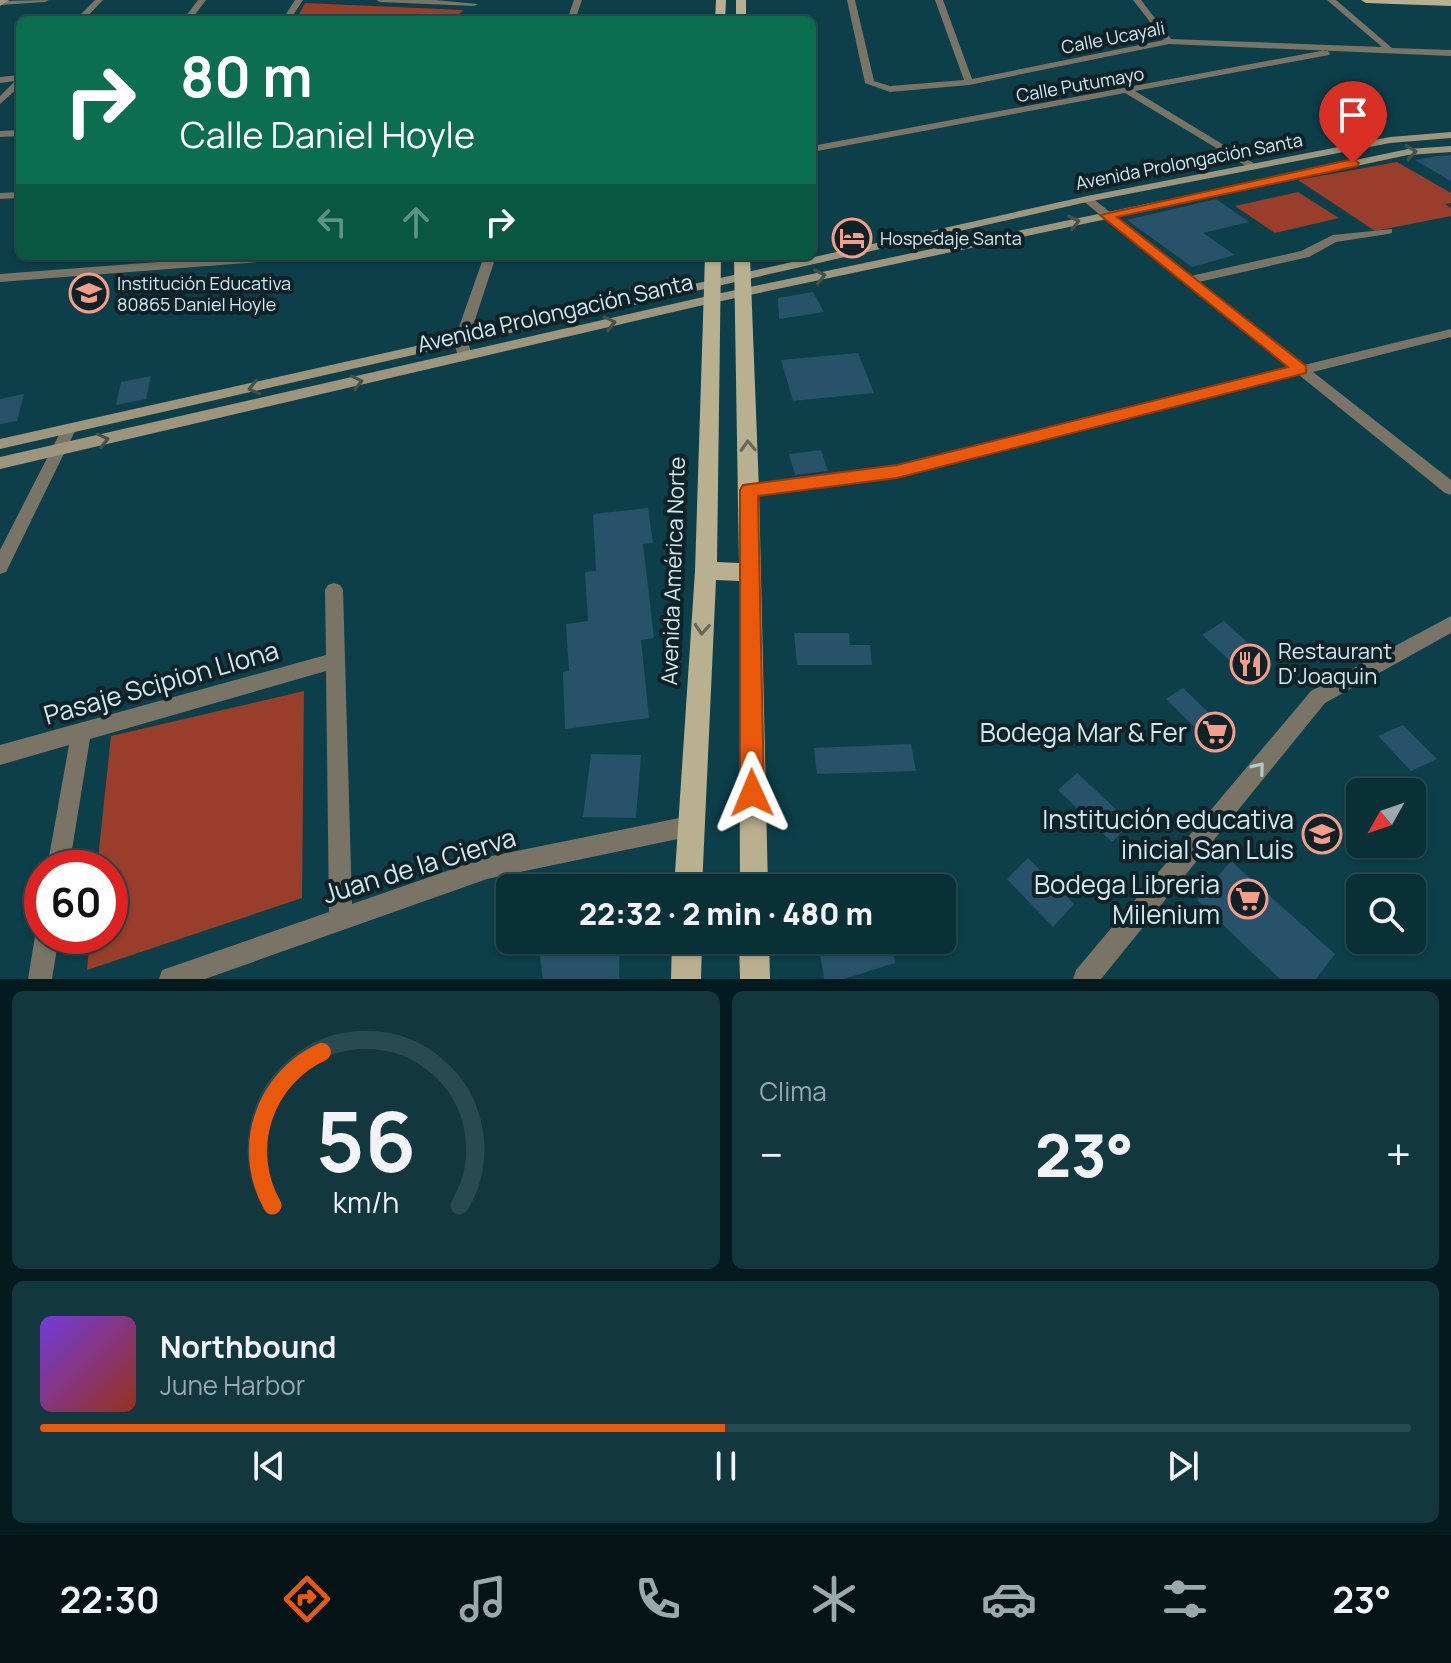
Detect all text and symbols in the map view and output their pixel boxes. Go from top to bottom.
street label: Calle Ucayali [1059,15,1167,59]
text: 80 m [180,37,313,114]
icon: right [48,48,152,152]
street label: Calle Putumayo [1014,61,1146,107]
pin [1319,81,1387,163]
icon: arrive [1331,93,1375,137]
text: Calle Daniel Hoyle [180,110,475,159]
street label: Avenida Prolongación Santa [1073,127,1305,195]
one-way arrow [1405,144,1418,161]
icon: left [310,200,354,244]
icon: ahead [394,200,438,244]
icon: right [478,200,522,244]
one-way arrow [1067,214,1080,231]
hotel icon: Hospedaje Santa [831,217,873,259]
place label: Hospedaje Santa [880,226,1022,250]
street label: Avenida Prolongación Santa [414,267,696,359]
one-way arrow [813,268,826,285]
place label: Institución Educativa 80865 Daniel Hoyle [117,271,291,316]
school or university icon: Institución Educativa 80865 Daniel Hoyle [68,272,110,314]
one-way arrow [603,315,616,332]
one-way arrow [350,374,363,391]
one-way arrow [248,378,261,395]
one-way arrow [96,433,110,450]
one-way arrow [739,439,756,452]
street label: Avenida América Norte [654,456,692,686]
one-way arrow [694,623,711,636]
street label: Pasaje Scipion Llona [39,631,283,733]
place label: Restaurant D'Joaquin [1278,636,1392,691]
restaurant icon: Restaurant D'Joaquin [1229,643,1271,685]
supermarket icon: Bodega Mar & Fer [1194,711,1236,753]
place label: Bodega Mar & Fer [980,714,1187,750]
position arrow [710,751,794,835]
one-way arrow [1250,762,1264,777]
north arrow [1346,778,1426,858]
map controls [1346,778,1426,954]
place label: Institución educativa inicial San Luis [1042,801,1294,867]
school or university icon: Institución educativa inicial San Luis [1301,813,1343,855]
street label: Juan de la Cierva [318,819,520,911]
speed limit sign: 60 [24,850,128,954]
place label: Bodega Libreria Milenium [1034,866,1220,932]
button: search [1346,874,1426,954]
supermarket icon: Bodega Libreria Milenium [1227,878,1269,920]
text: 22:32 · 2 min · 480 m [579,893,873,934]
text: Clima [760,1073,827,1109]
text: 56 [316,1083,416,1197]
text: 23° [1035,1113,1134,1195]
text: − [760,1124,783,1184]
text: + [1386,1124,1411,1184]
text: km/h [333,1183,399,1222]
text: Northbound [160,1326,337,1367]
text: June Harbor [160,1367,305,1403]
icon: previous [247,1444,291,1488]
icon: pause [704,1444,748,1488]
icon: next [1161,1444,1205,1488]
icon: directions [279,1571,335,1627]
icon: music [455,1571,511,1627]
icon: phone [630,1571,686,1627]
icon: climate [806,1571,862,1627]
icon: car [981,1571,1037,1627]
icon: filters [1157,1571,1213,1627]
text: 22:30 [60,1575,160,1624]
text: 23° [1333,1575,1391,1624]

